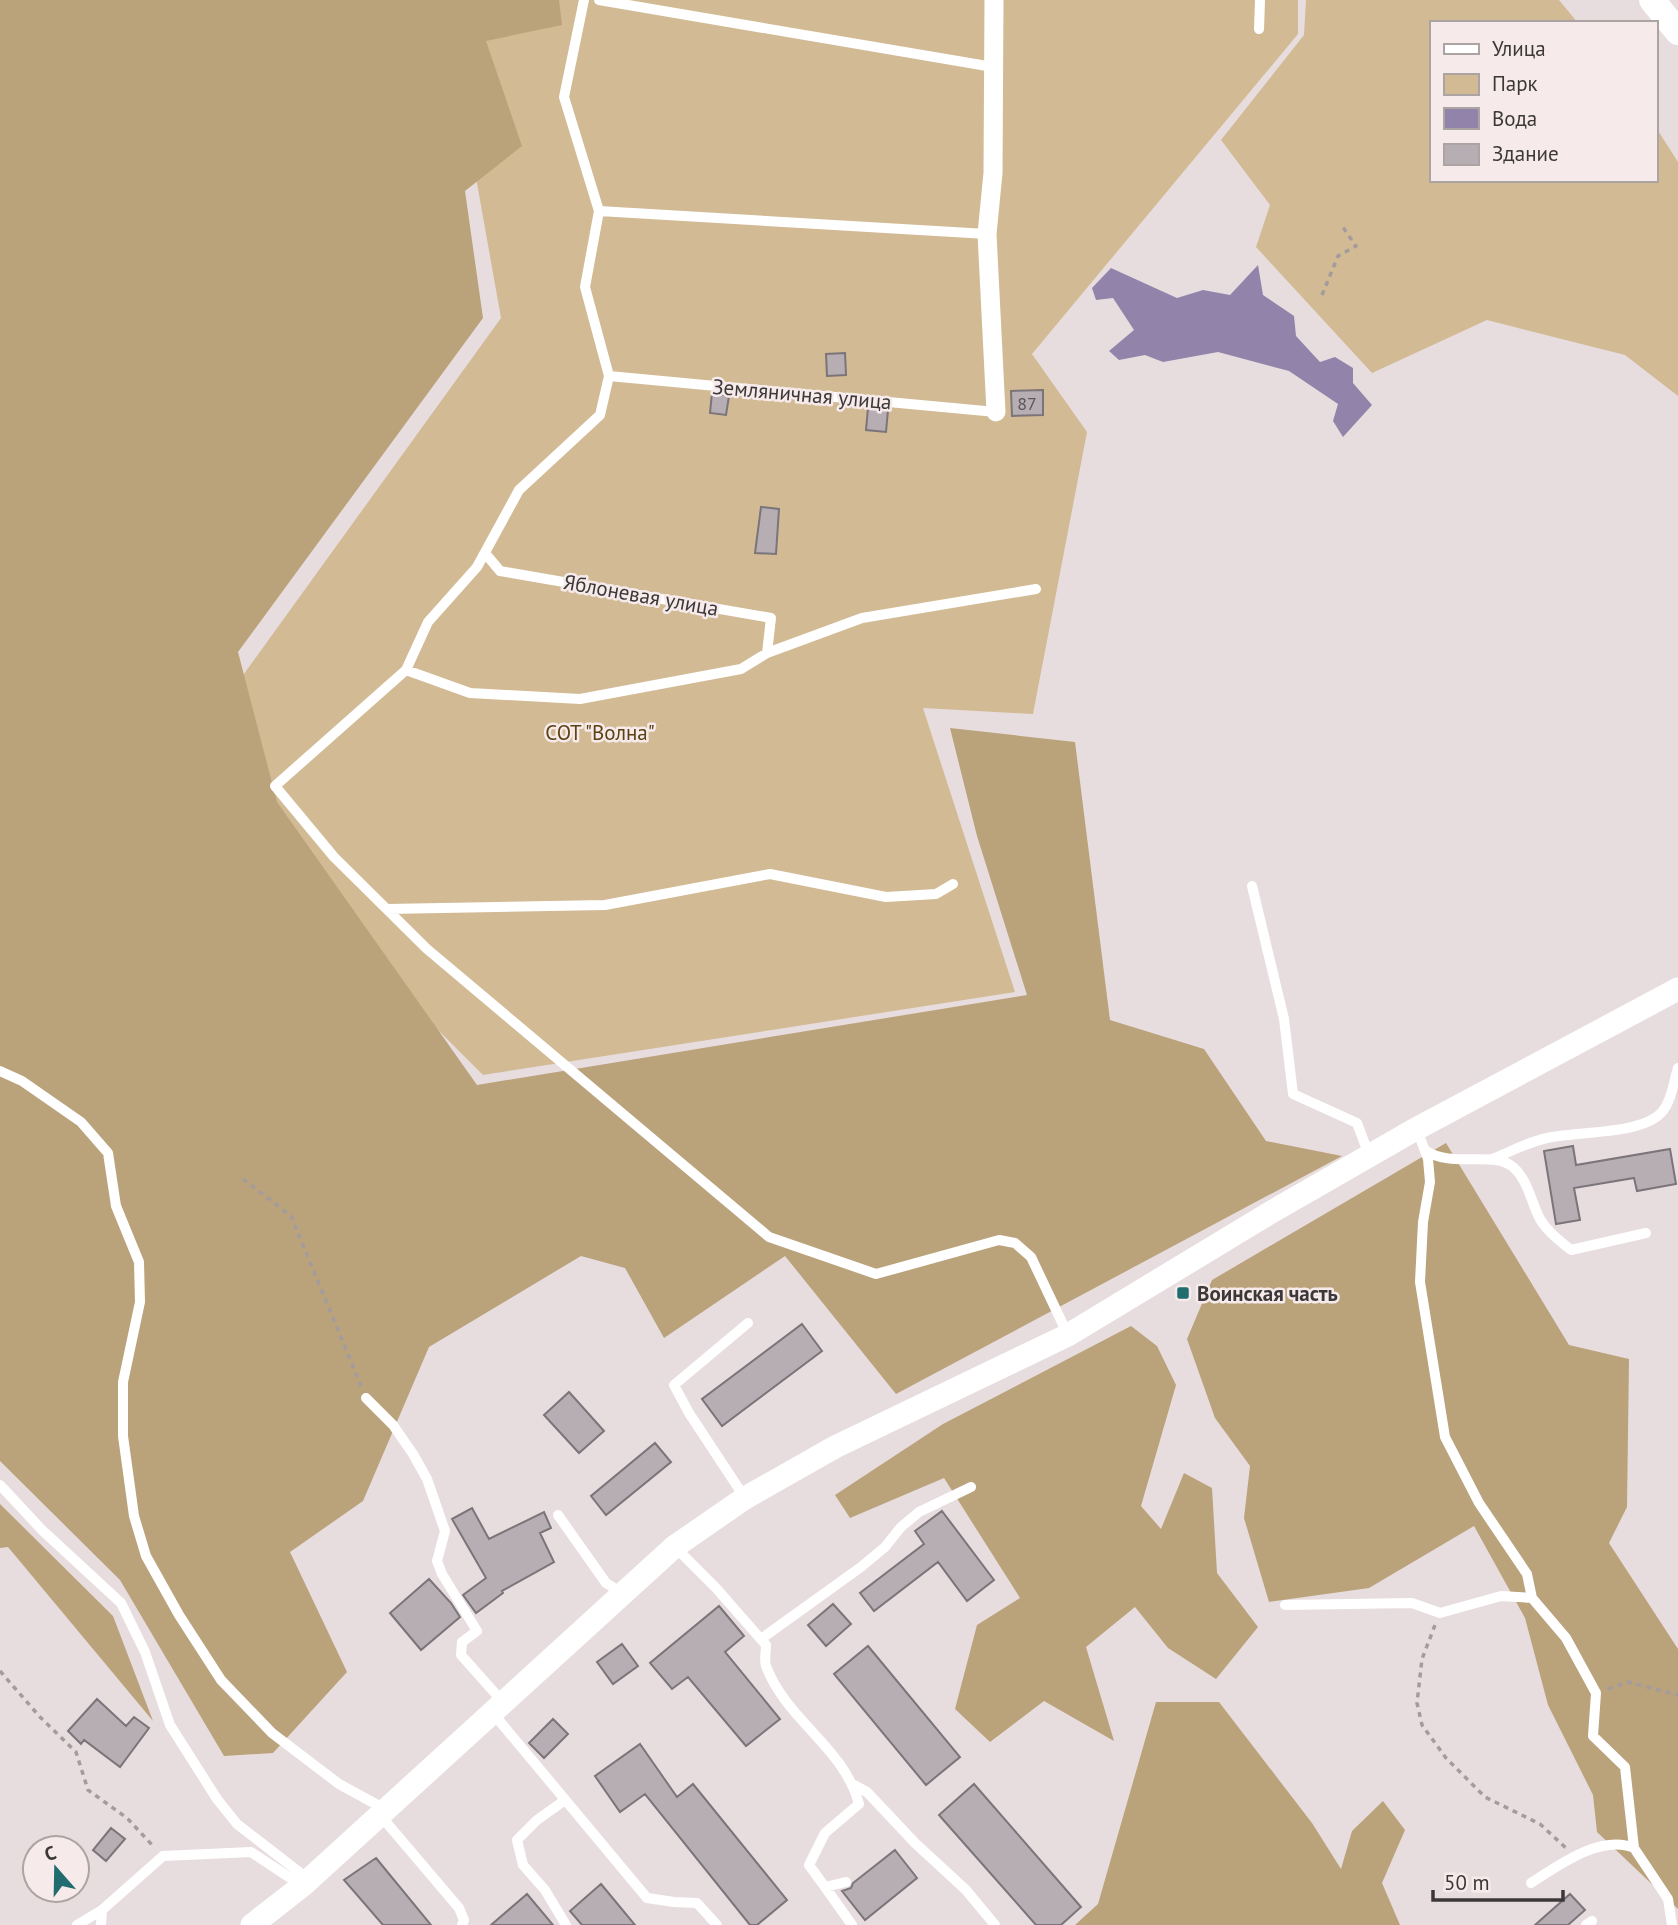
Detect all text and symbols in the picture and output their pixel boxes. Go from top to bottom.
legend [1430,21,1657,182]
text: Улица [1492,35,1546,62]
text: Парк [1492,70,1538,97]
text: Вода [1492,105,1537,132]
text: Здание [1492,140,1559,167]
street label: Земляничная улица [711,373,893,415]
house number: 87 [1017,392,1037,415]
street label: Яблоневая улица [561,568,721,622]
park label: СОТ "Волна" [545,719,655,746]
place label: Воинская часть [1197,1280,1338,1307]
marker: Воинская часть [1175,1285,1191,1301]
north arrow [21,1834,91,1904]
text: С [41,1840,60,1866]
scale bar [1433,1858,1562,1902]
text: 50 m [1444,1869,1490,1896]

